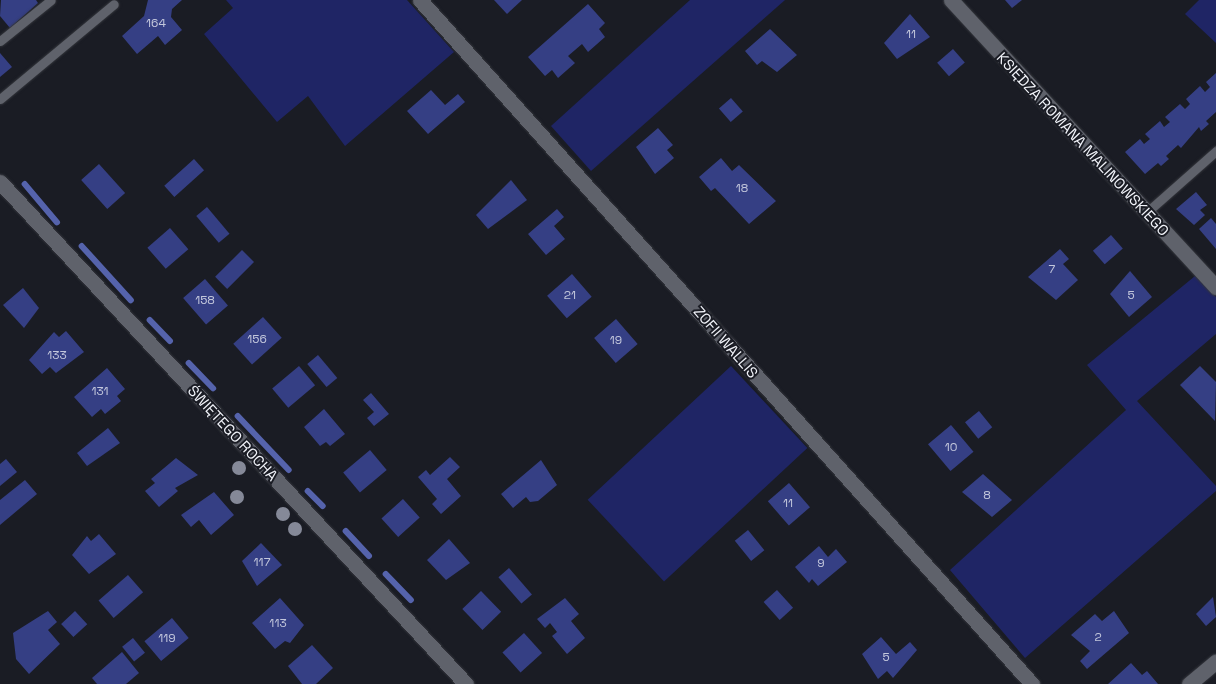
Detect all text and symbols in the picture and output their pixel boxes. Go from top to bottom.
house number: 164 [146,17,166,31]
house number: 11 [906,28,916,42]
street label: KSIĘDZA ROMANA MALINOWSKIEGO [993,48,1173,240]
house number: 18 [736,182,748,196]
house number: 7 [1049,263,1055,277]
house number: 21 [564,289,576,303]
house number: 5 [1127,289,1135,303]
house number: 158 [195,294,215,308]
street label: ZOFII WALLIS [690,302,762,382]
house number: 156 [247,333,267,347]
house number: 19 [610,334,622,348]
house number: 133 [47,349,67,363]
street label: ŚWIĘTEGO ROCHA [184,382,282,484]
house number: 131 [91,385,109,399]
house number: 10 [945,441,957,455]
house number: 8 [983,489,991,503]
house number: 11 [783,497,793,511]
house number: 117 [254,556,270,570]
house number: 9 [817,557,825,571]
house number: 113 [269,617,287,631]
house number: 2 [1094,631,1102,645]
house number: 119 [158,632,176,646]
house number: 5 [882,651,890,665]

